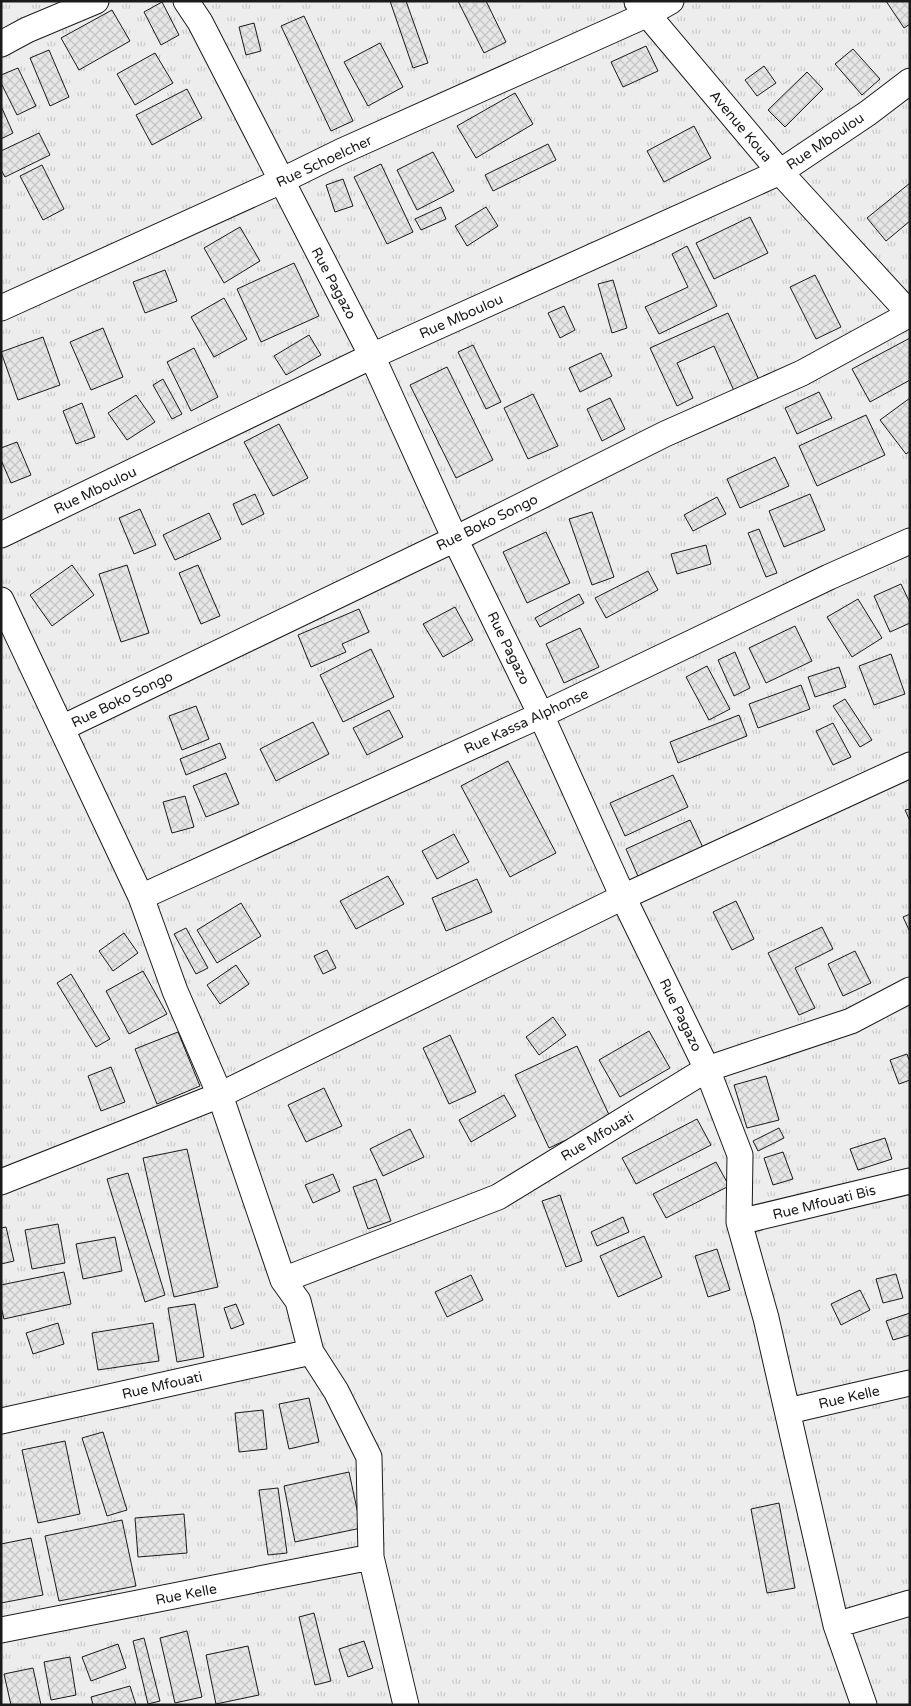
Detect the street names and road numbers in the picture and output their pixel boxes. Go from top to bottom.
street label: Avenue Koua [706,87,775,166]
street label: Rue Mboulou [783,109,867,174]
street label: Rue Schoelcher [274,132,375,191]
street label: Rue Pagazo [307,244,360,322]
street label: Rue Mboulou [417,290,506,342]
street label: Rue Mboulou [51,463,139,518]
street label: Rue Boko Songo [434,491,541,554]
street label: Rue Pagazo [484,609,534,688]
street label: Rue Boko Songo [69,668,176,731]
street label: Rue Kassa Alphonse [461,685,591,758]
street label: Rue Pagazo [656,976,706,1055]
street label: Rue Mfouati [558,1108,637,1165]
street label: Rue Mfouati Bis [771,1181,878,1223]
street label: Rue Mfouati [120,1368,204,1403]
street label: Rue Kelle [817,1382,881,1413]
street label: Rue Kelle [154,1580,218,1609]

